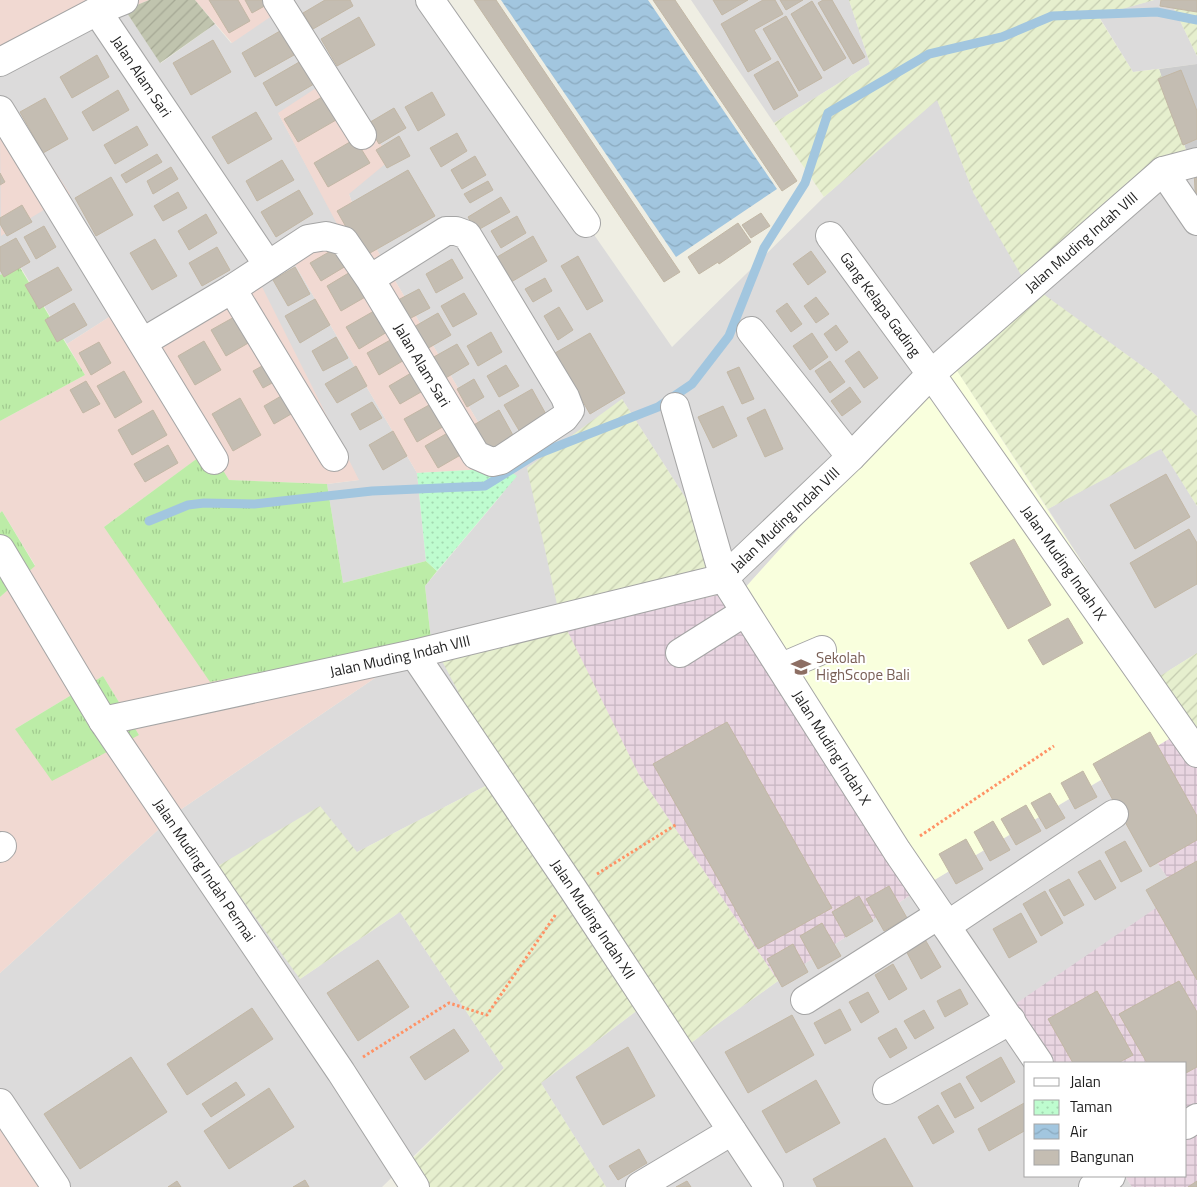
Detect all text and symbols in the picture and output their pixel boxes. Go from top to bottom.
street label: Jalan Alam Sari [106,31,177,122]
street label: Jalan Muding Indah VIII [1020,186,1143,298]
street label: Gang Kelapa Gading [834,247,927,362]
street label: Jalan Alam Sari [388,319,456,411]
street label: Jalan Muding Indah VIII [725,461,845,577]
street label: Jalan Muding Indah IX [1016,501,1113,625]
street label: Jalan Muding Indah VIII [327,629,473,683]
place label: Sekolah HighScope Bali [816,646,910,686]
school or university icon: Sekolah HighScope Bali [790,656,812,678]
street label: Jalan Muding Indah X [787,686,877,810]
street label: Jalan Muding Indah Permai [148,794,262,946]
street label: Jalan Muding Indah XII [545,855,641,984]
legend [1024,1062,1187,1177]
text: Jalan [1070,1070,1101,1093]
text: Taman [1070,1095,1112,1118]
text: Air [1070,1120,1087,1143]
text: Bangunan [1070,1145,1134,1168]

